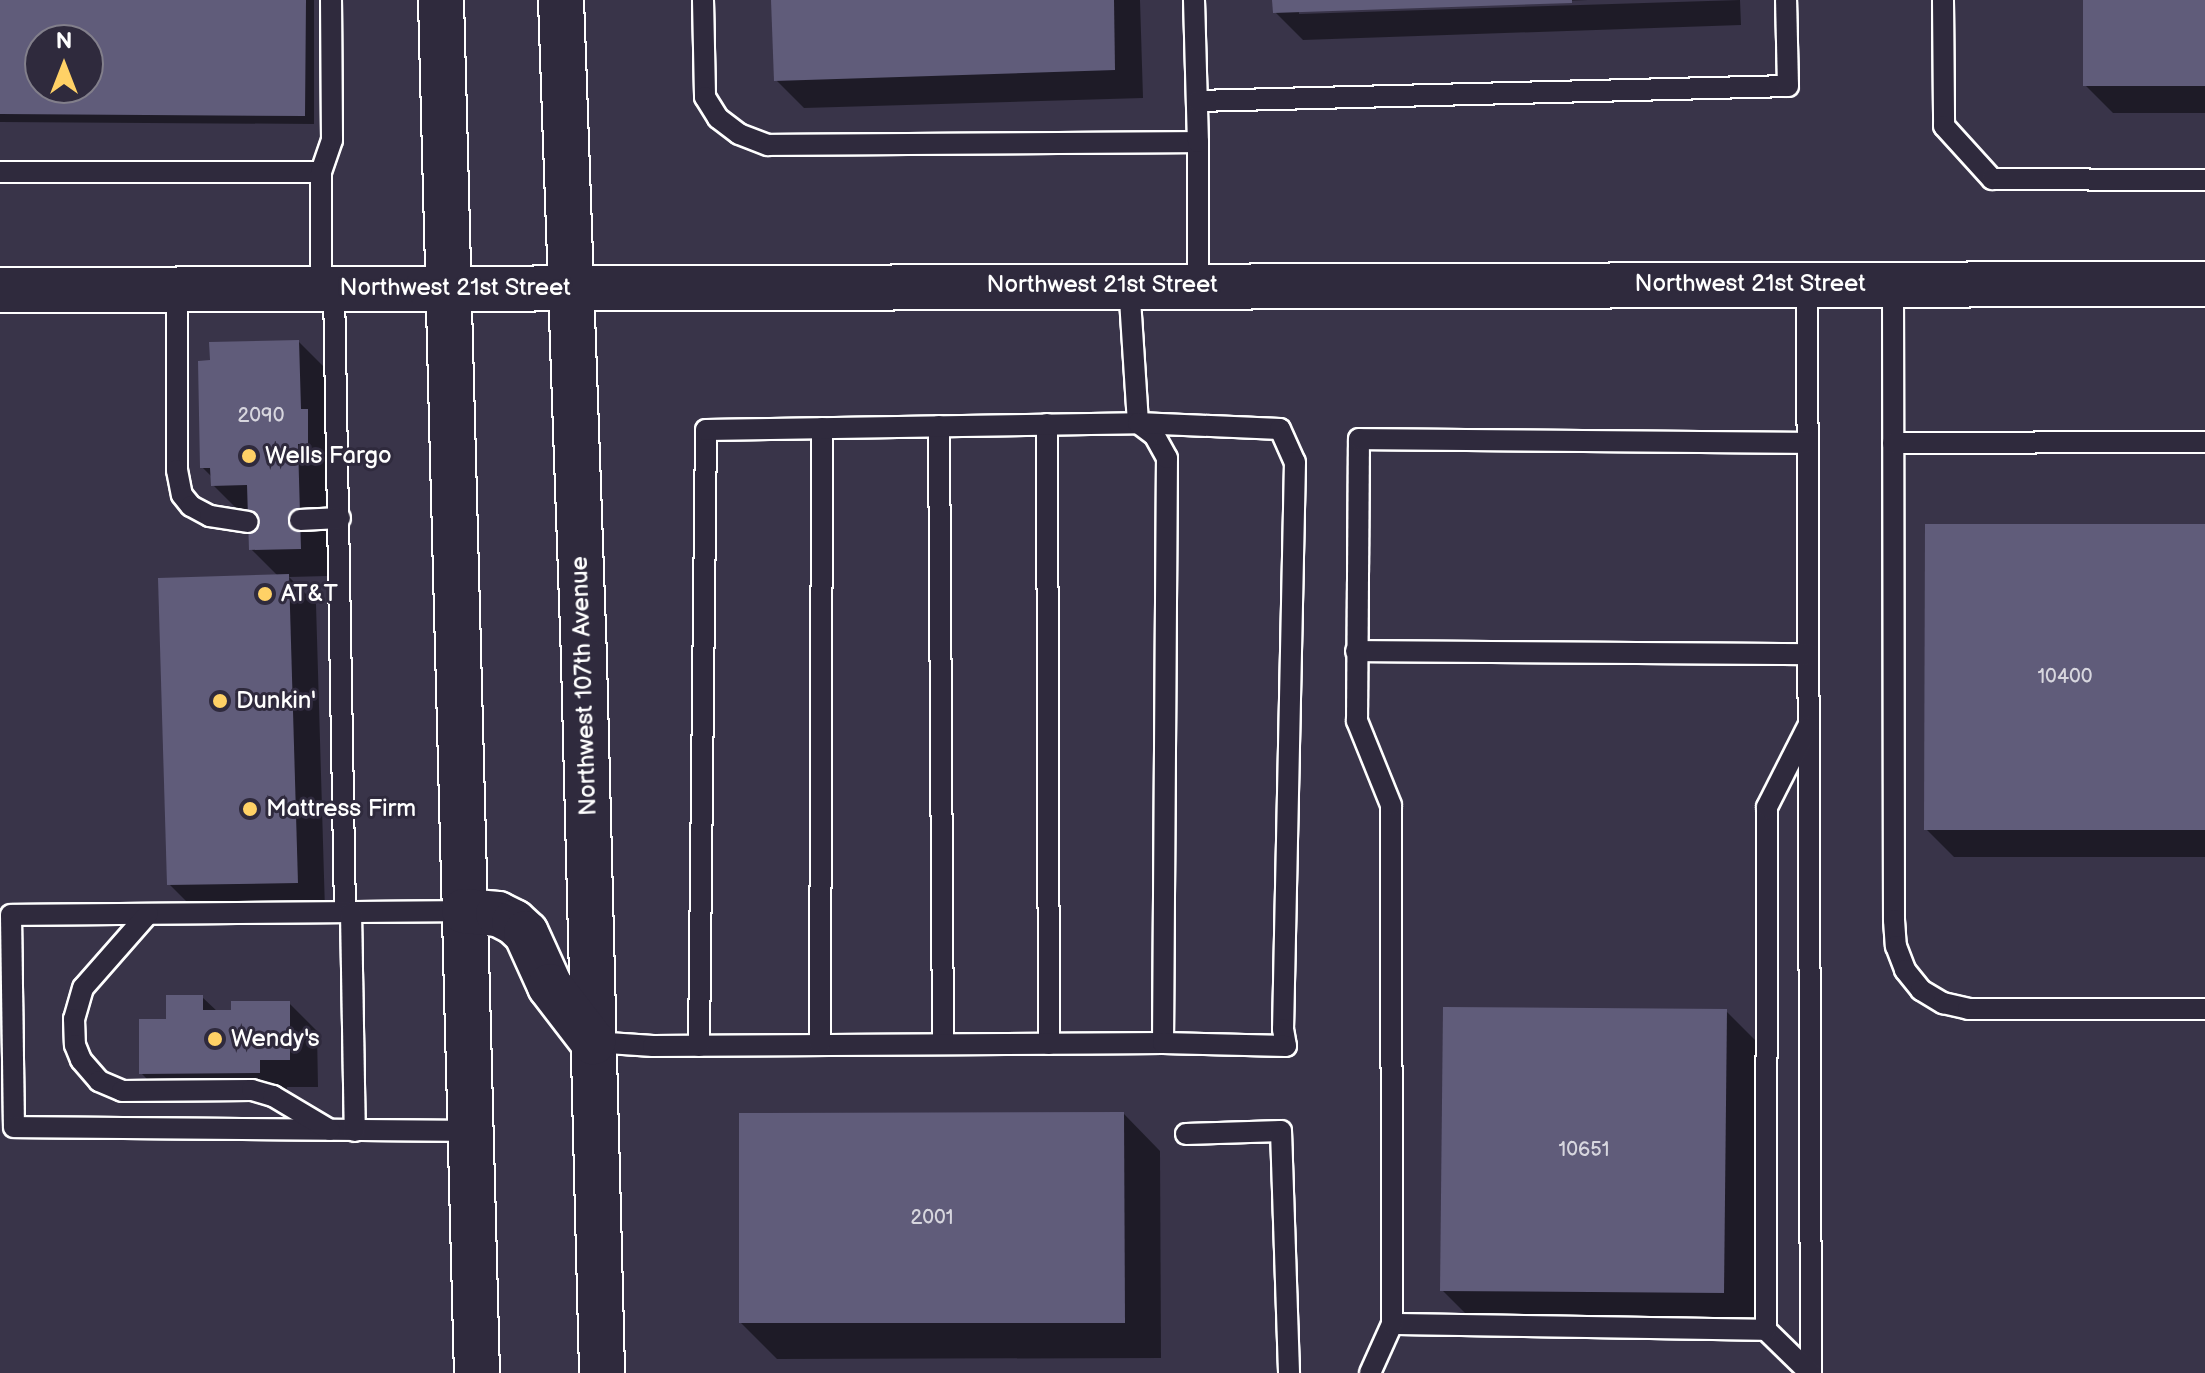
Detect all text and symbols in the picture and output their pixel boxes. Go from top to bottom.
north arrow [24,24,104,104]
text: N [56,28,72,55]
street label: Northwest 21st Street [1634,270,1866,298]
street label: Northwest 21st Street [986,271,1218,299]
street label: Northwest 21st Street [339,274,571,302]
house number: 2090 [238,404,284,428]
place label: Wells Fargo [265,442,392,470]
marker: Wells Fargo [240,447,258,465]
street label: Northwest 107th Avenue [565,556,603,816]
place label: AT&T [281,580,338,608]
marker: AT&T [256,585,274,603]
house number: 10400 [2037,665,2093,689]
place label: Dunkin' [236,687,316,715]
marker: Dunkin' [211,692,229,710]
place label: Mattress Firm [266,795,416,823]
marker: Mattress Firm [241,800,259,818]
place label: Wendy's [231,1025,320,1053]
marker: Wendy's [206,1030,224,1048]
house number: 10651 [1559,1138,1609,1162]
house number: 2001 [910,1206,954,1230]

